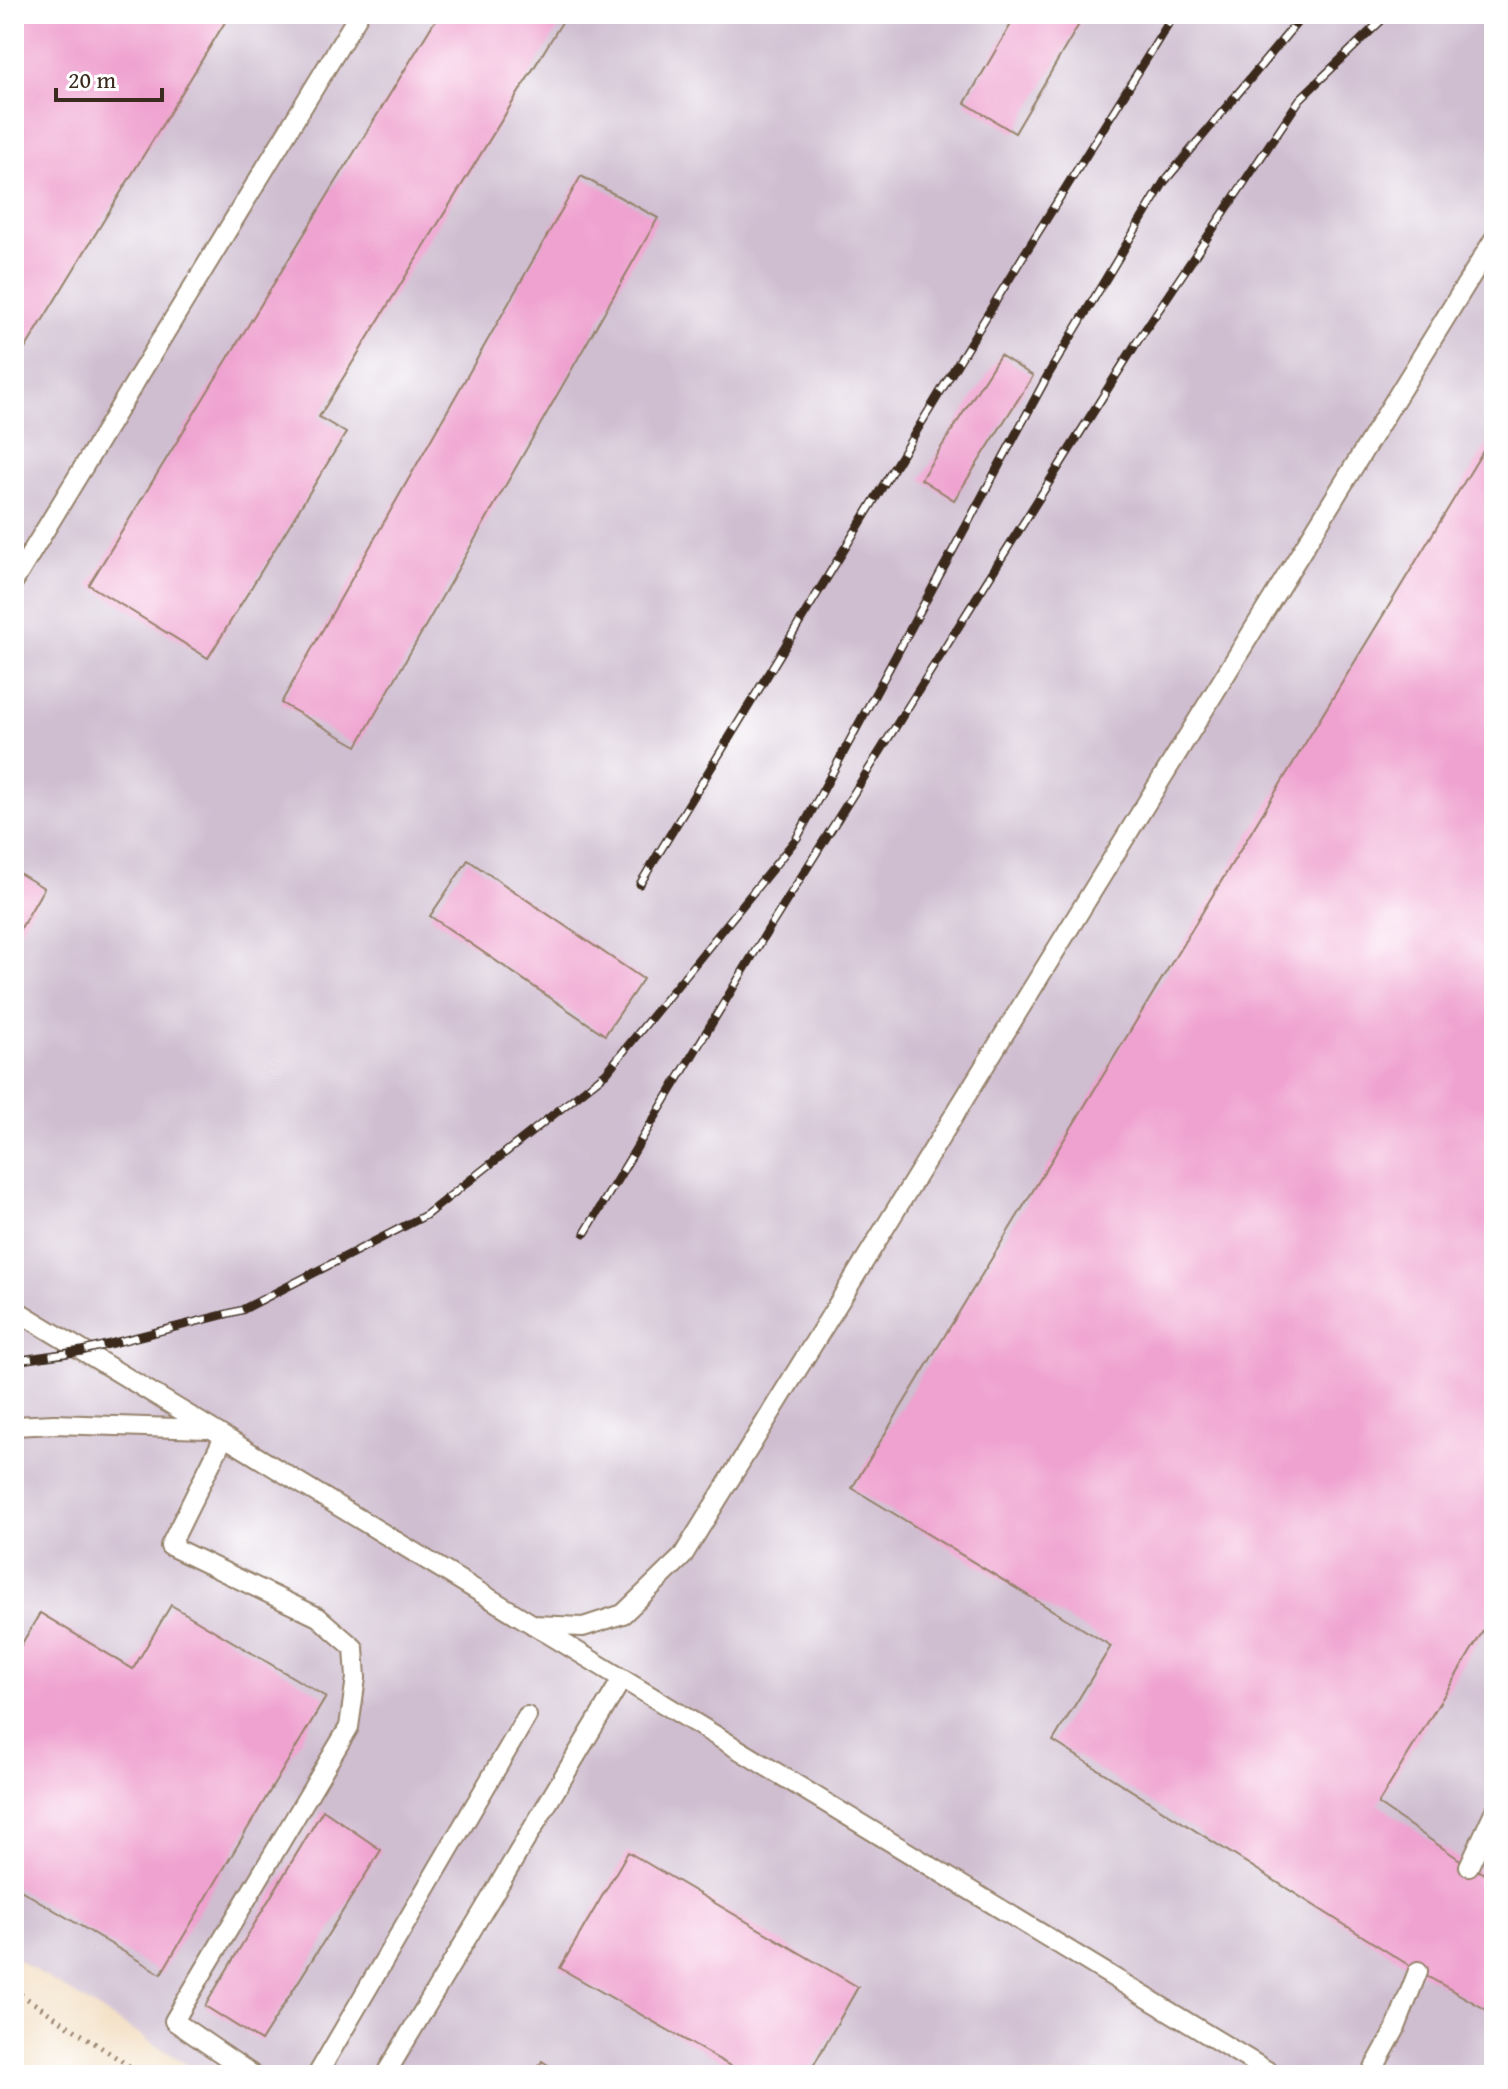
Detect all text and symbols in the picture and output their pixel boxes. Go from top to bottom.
scale bar [56,52,162,102]
text: 20 m [68,62,116,97]

